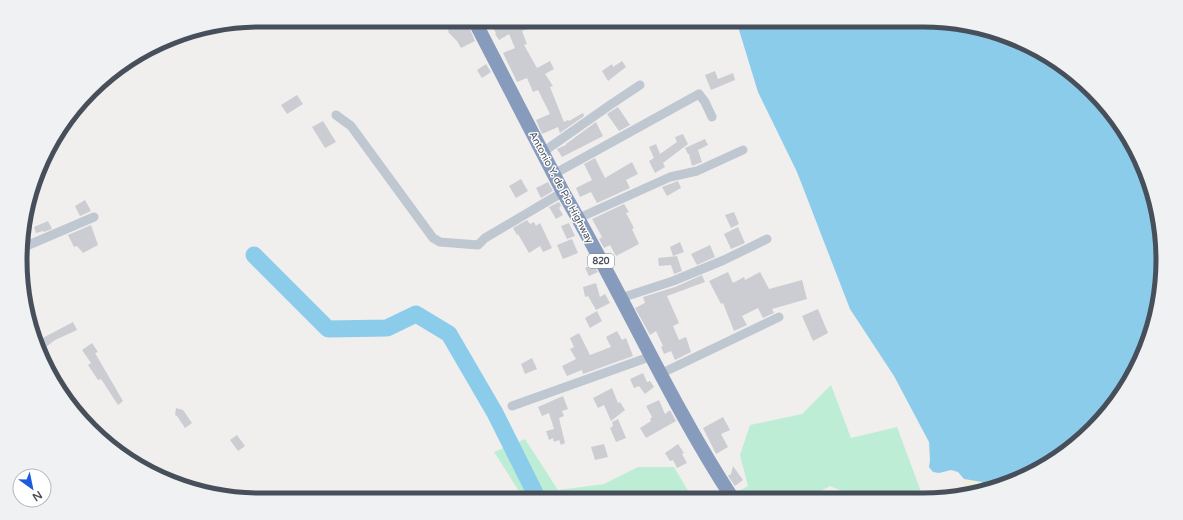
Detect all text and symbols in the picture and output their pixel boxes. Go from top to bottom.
street label: Antonio Y. de Pio Highway [526,129,596,246]
road number: 820 [588,254,614,268]
north arrow [12,468,52,508]
text: N [30,488,44,504]

